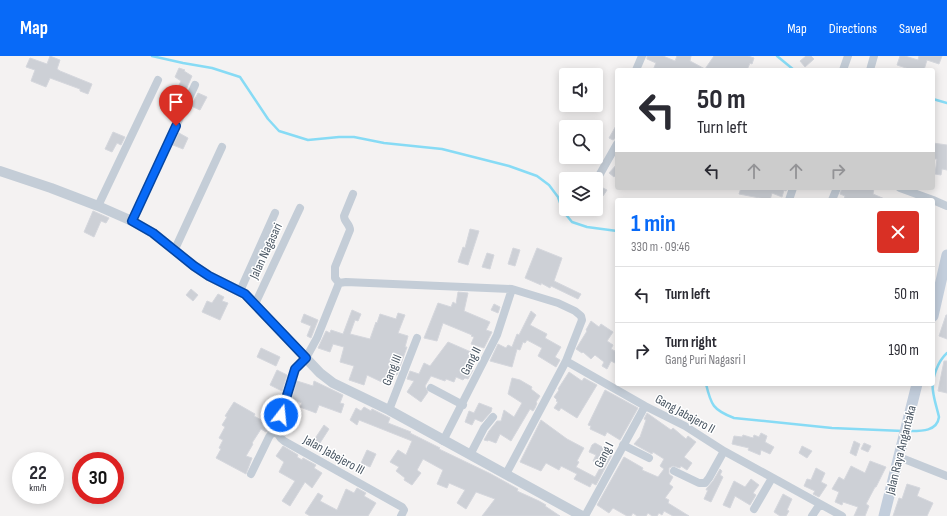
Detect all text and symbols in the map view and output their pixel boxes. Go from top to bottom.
text: Map [20,17,48,40]
text: Map [787,20,807,37]
text: Directions [829,20,877,37]
text: Saved [899,20,927,37]
map controls [559,68,603,216]
button: sound [559,68,603,112]
text: 50 m [697,83,746,116]
icon: left [631,84,683,136]
pin [159,85,193,126]
icon: arrive [165,91,187,113]
text: Turn left [697,117,748,138]
button: search [559,120,603,164]
icon: left [701,160,723,182]
icon: ahead [743,160,765,182]
icon: ahead [785,160,807,182]
icon: right [827,160,849,182]
button: layers [559,172,603,216]
text: 1 min [631,209,676,238]
button: close [877,211,919,253]
street label: Jalan Nagasari [246,220,286,283]
text: 330 m · 09:46 [631,239,690,255]
icon: left [631,284,653,306]
text: Turn left [665,285,710,304]
text: 50 m [894,285,919,304]
text: Turn right [665,333,717,352]
icon: right [631,340,653,362]
text: 190 m [888,341,919,360]
street label: Gang II [457,344,485,378]
street label: Gang III [379,352,405,388]
text: Gang Puri Nagasri I [665,352,746,368]
street label: Gang Jabajero II [652,391,718,437]
position arrow [260,394,302,436]
street label: Jalan Raya Angantaka [882,404,920,497]
street label: Jalan Jabejero III [300,431,367,478]
street label: Gang I [591,439,617,471]
speed limit sign: 30 [72,452,124,504]
text: 22 [29,461,47,485]
text: km/h [29,482,47,494]

